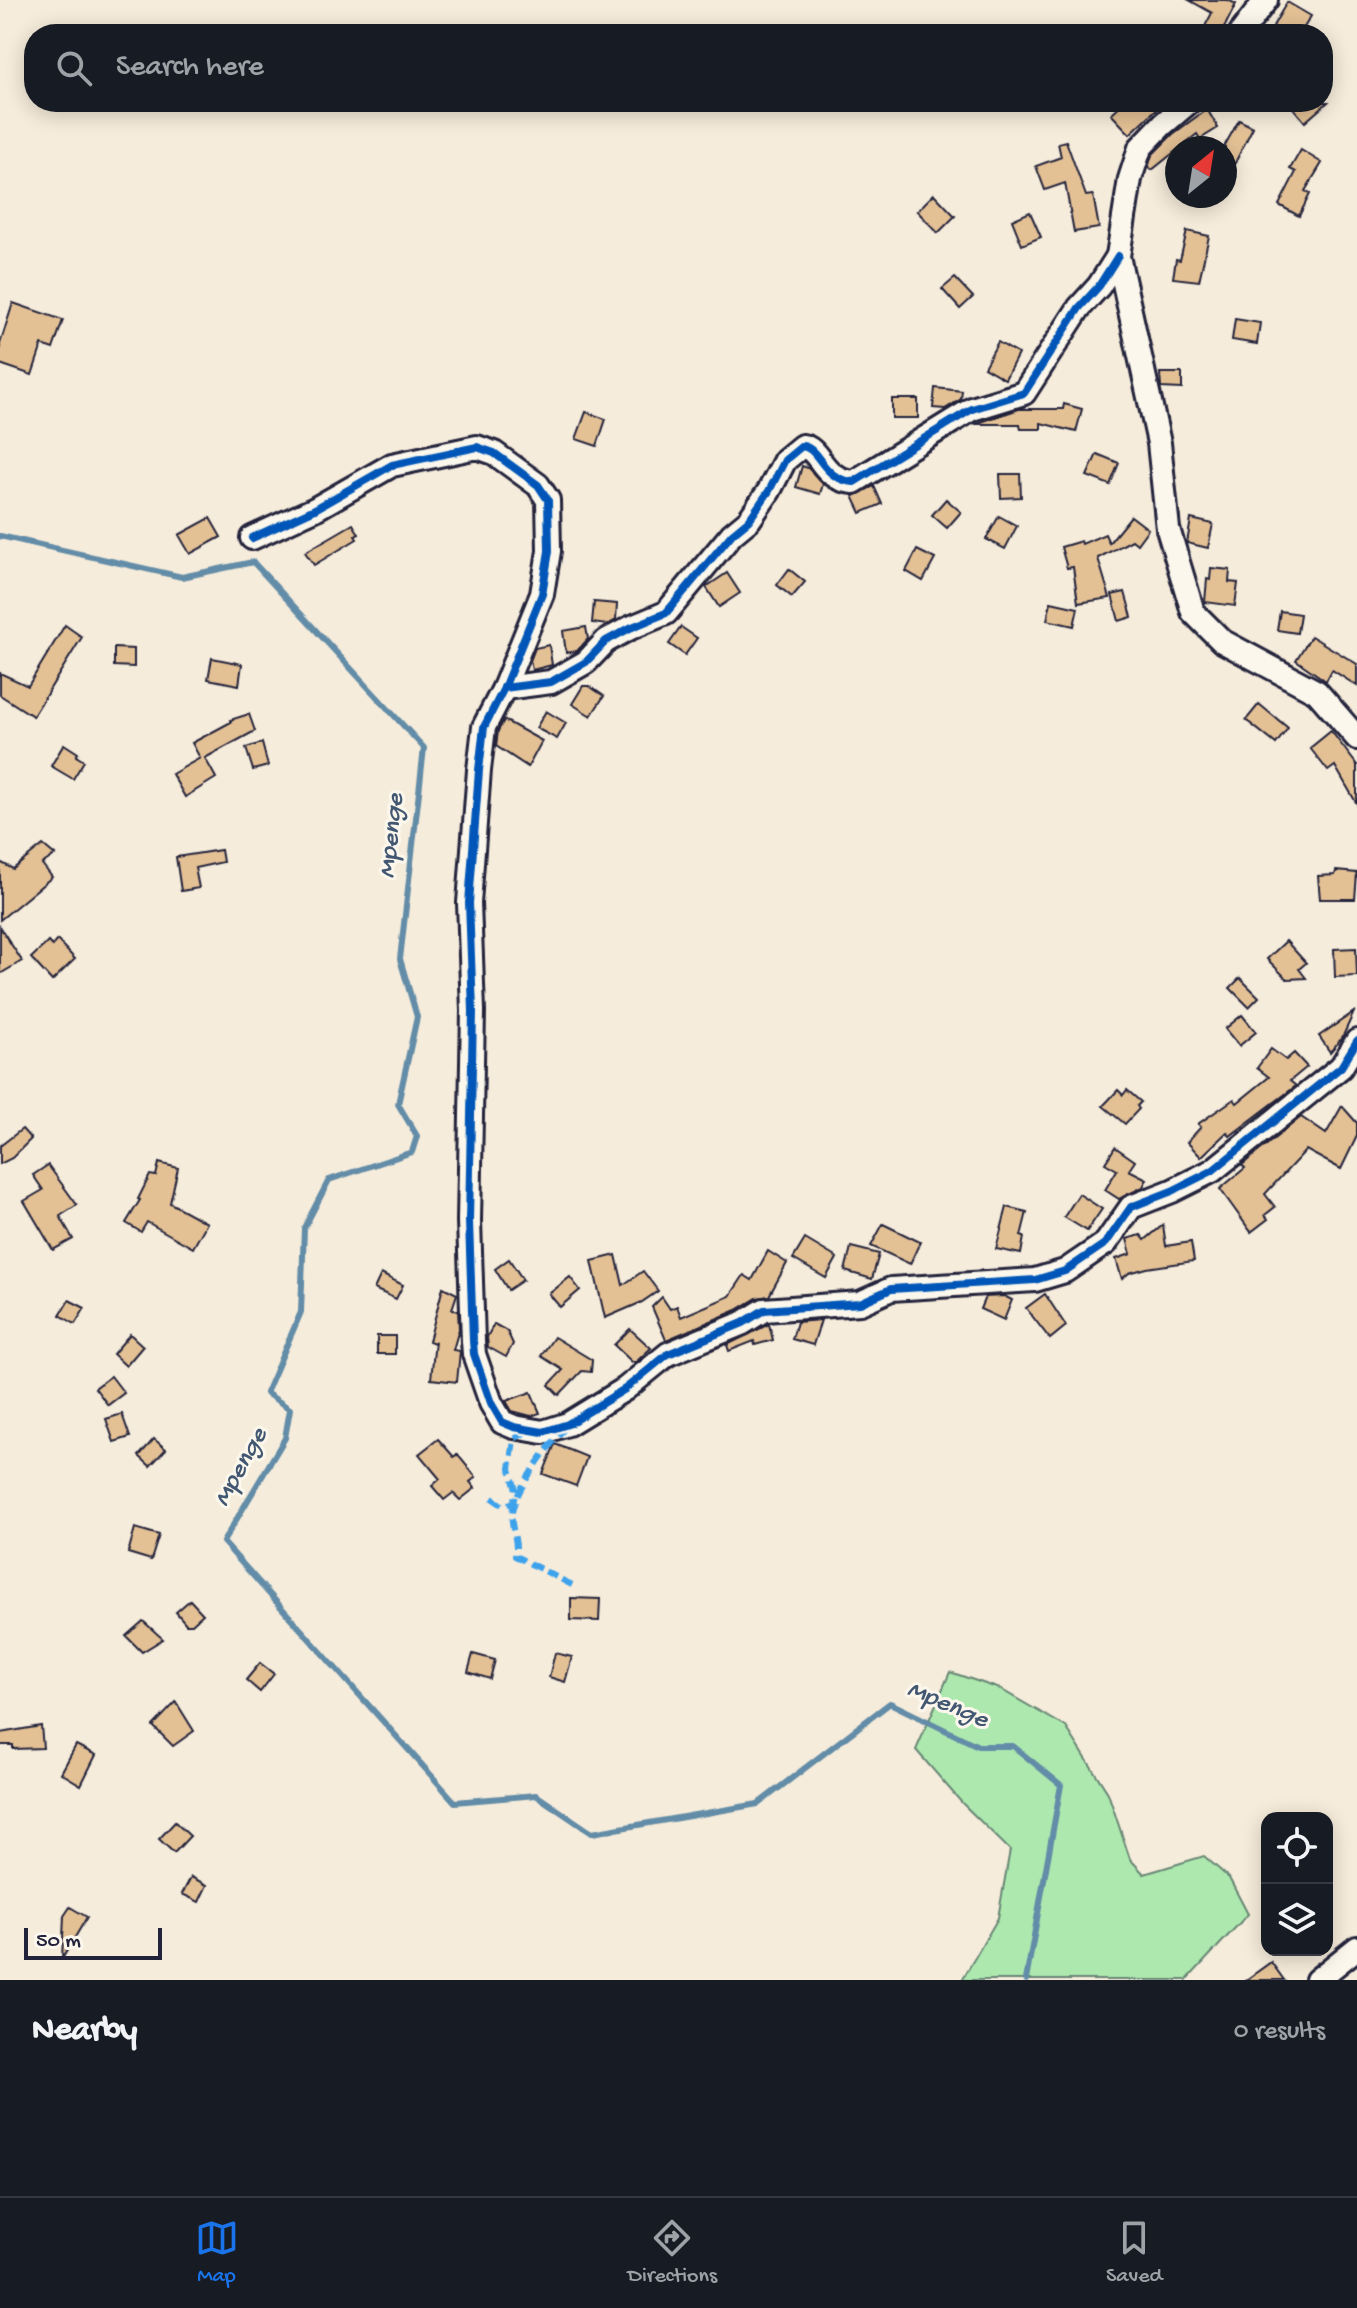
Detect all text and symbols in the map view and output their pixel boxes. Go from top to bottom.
search box [24,24,1333,112]
icon: search [52,46,96,90]
text: Search here [116,51,264,86]
north arrow [1165,136,1237,208]
water label: Mpenge [373,791,413,880]
water label: Mpenge [208,1422,277,1513]
water label: Mpenge [902,1675,994,1737]
map controls [1261,1812,1333,1956]
button: locate [1261,1812,1333,1884]
button: layers [1261,1884,1333,1956]
scale bar [24,1924,162,1960]
text: 50 m [36,1929,81,1955]
text: Nearby [32,2012,137,2052]
text: 0 results [1234,2017,1325,2048]
tab: Map [195,2216,239,2290]
tab: Directions [628,2216,717,2290]
tab: Saved [1106,2216,1162,2290]

